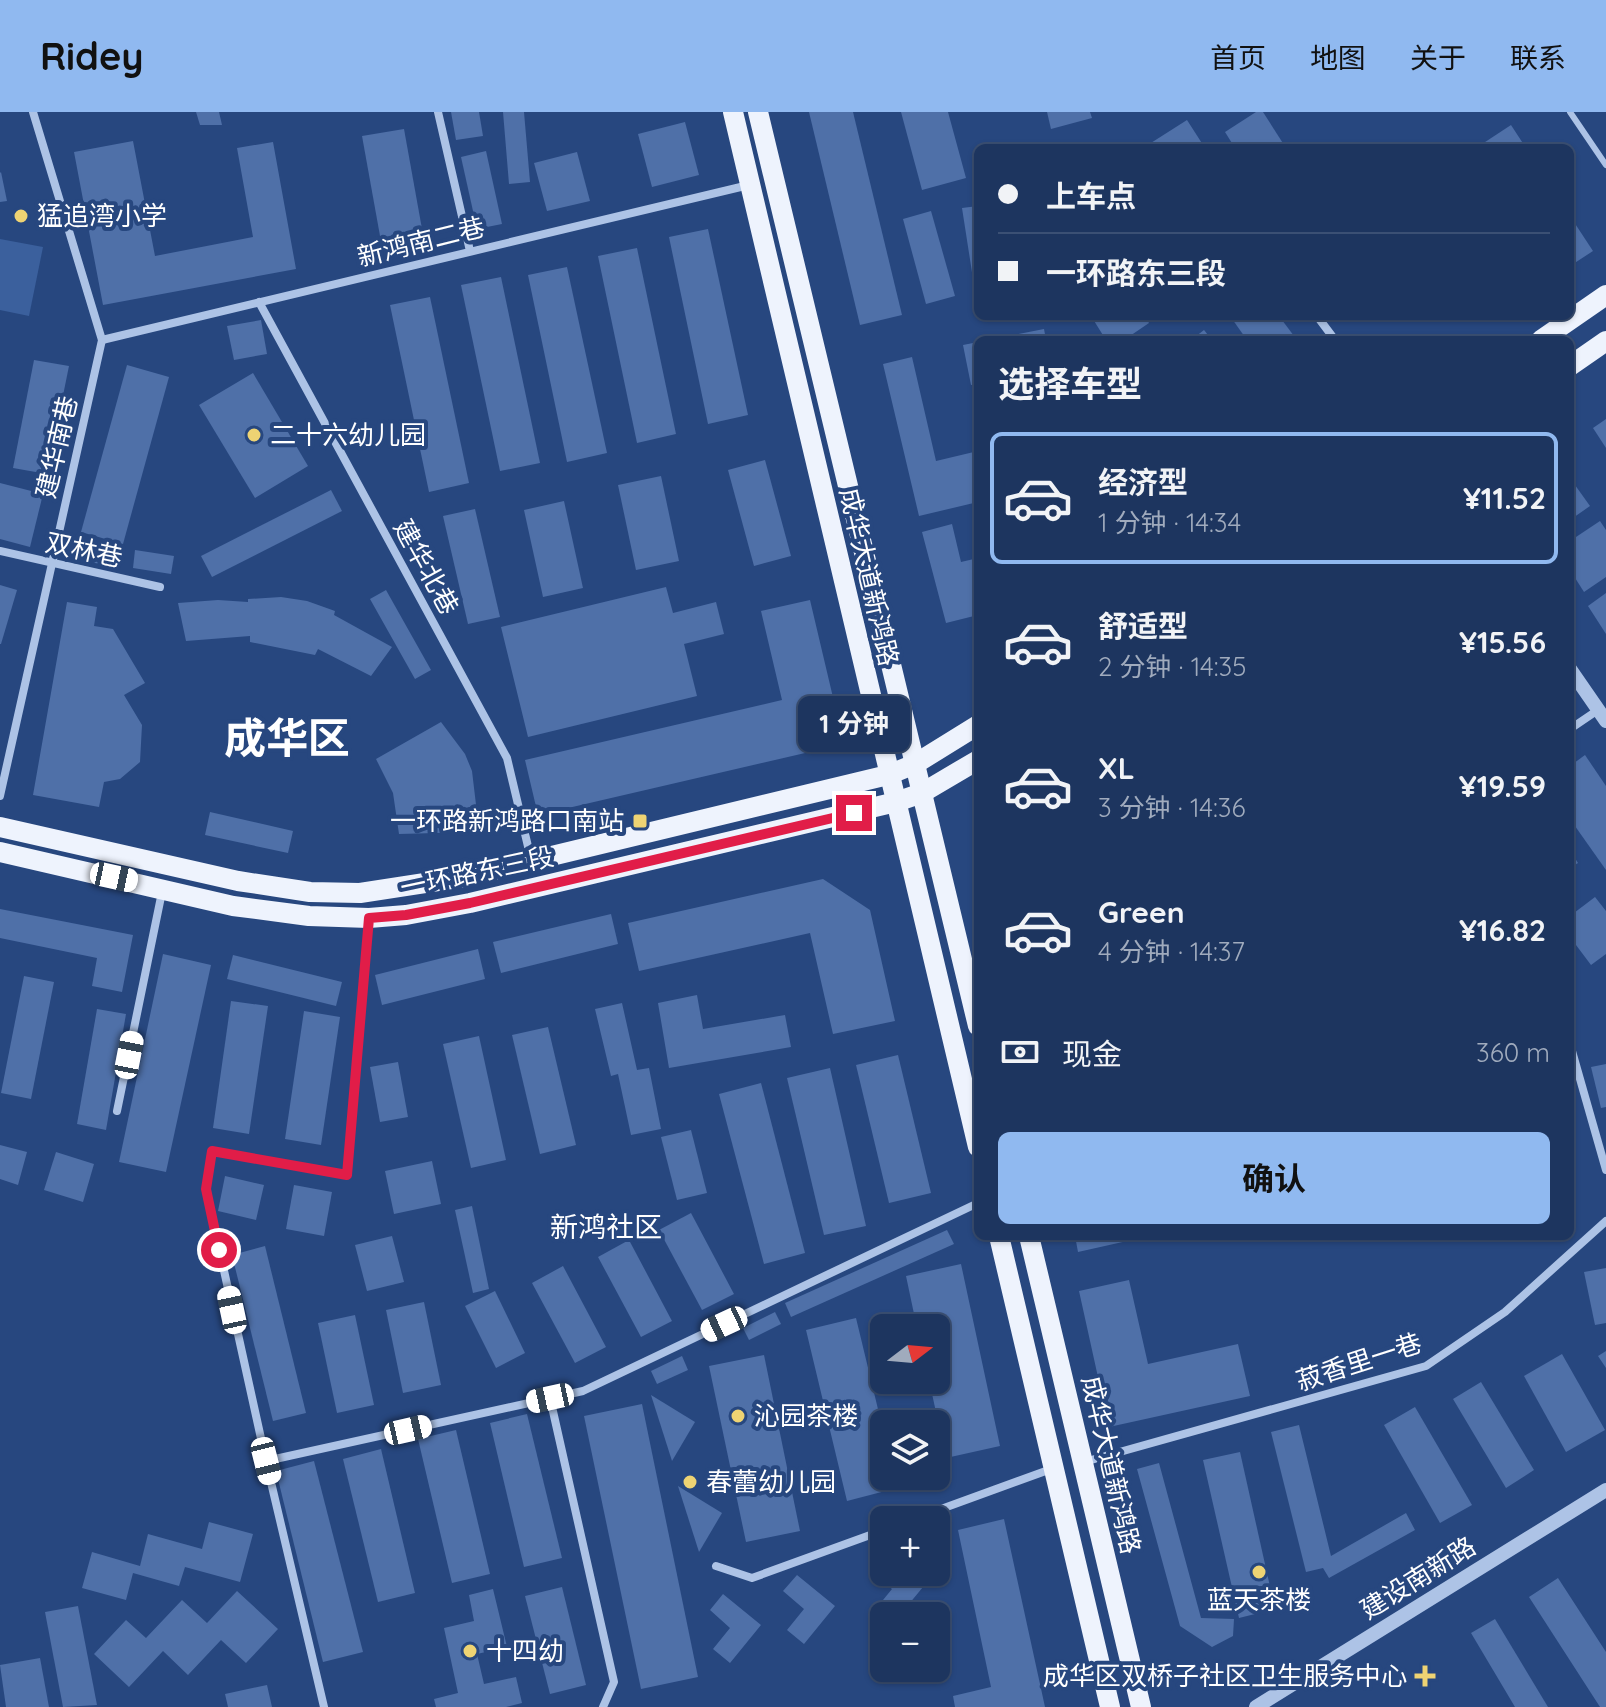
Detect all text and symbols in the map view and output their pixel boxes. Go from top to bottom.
text: Ridey [40,32,143,80]
text: 首页 [1210,40,1266,75]
text: 地图 [1310,40,1366,75]
text: 关于 [1410,40,1466,75]
text: 联系 [1510,40,1566,75]
text: 上车点 [1046,177,1136,215]
place label: 猛追湾小学 [37,199,167,232]
marker: 猛追湾小学 [12,207,30,225]
street label: 新鸿南二巷 [354,210,488,273]
text: 一环路东三段 [1046,254,1226,292]
text: 选择车型 [998,361,1142,406]
street label: 建华南巷 [29,393,84,501]
place label: 二十六幼儿园 [270,418,426,451]
marker: 二十六幼儿园 [245,426,263,444]
icon: car [1002,462,1074,534]
text: 经济型 [1098,463,1188,501]
text: ¥11.52 [1463,479,1546,517]
street label: 成华大道新鸿路 [833,485,906,669]
text: 1 分钟 · 14:34 [1098,506,1241,539]
street label: 建华北巷 [387,513,466,620]
street label: 双林巷 [43,525,126,574]
icon: car [1002,606,1074,678]
text: 舒适型 [1098,607,1188,645]
text: ¥15.56 [1459,623,1546,661]
text: 2 分钟 · 14:35 [1098,650,1246,683]
callout: 1 分钟 [798,697,910,753]
text: 1 分钟 [819,707,889,740]
district label: 成华区 [224,711,350,764]
text: XL [1098,749,1135,787]
icon: car [1002,750,1074,822]
text: ¥19.59 [1459,767,1546,805]
text: 3 分钟 · 14:36 [1098,791,1245,824]
route end [836,795,872,831]
place label: 一环路新鸿路口南站 [390,804,624,837]
marker: 一环路新鸿路口南站 [631,812,649,830]
street label: 一环路东三段 [397,839,557,904]
car [88,860,140,894]
text: Green [1098,893,1185,931]
icon: car [1002,894,1074,966]
text: ¥16.82 [1459,911,1546,949]
text: 4 分钟 · 14:37 [1098,935,1245,968]
car [113,1029,145,1081]
icon: cash [998,1030,1042,1074]
text: 现金 [1062,1035,1122,1073]
text: 360 m [1476,1036,1550,1069]
button: 确认 [998,1132,1550,1224]
district label: 新鸿社区 [550,1209,662,1244]
route start [201,1232,237,1268]
car [215,1284,249,1336]
car [697,1303,751,1345]
north arrow [870,1314,950,1394]
map controls [870,1314,950,1682]
street label: 菽香里一巷 [1292,1326,1426,1397]
street label: 成华大道新鸿路 [1075,1373,1148,1557]
car [524,1381,576,1415]
place label: 沁园茶楼 [754,1399,858,1432]
marker: 沁园茶楼 [729,1407,747,1425]
button: layers [870,1410,950,1490]
car [382,1413,434,1447]
car [249,1435,283,1487]
place label: 春蕾幼儿园 [706,1465,836,1498]
marker: 春蕾幼儿园 [681,1473,699,1491]
button: + [870,1506,950,1586]
street label: 建设南新路 [1354,1529,1482,1626]
marker: 蓝天茶楼 [1250,1563,1268,1581]
place label: 蓝天茶楼 [1207,1583,1311,1616]
button: − [870,1602,950,1682]
place label: 十四幼 [486,1634,564,1667]
marker: 十四幼 [461,1642,479,1660]
place label: 成华区双桥子社区卫生服务中心 [1043,1659,1407,1692]
marker: 成华区双桥子社区卫生服务中心 [1414,1665,1436,1687]

